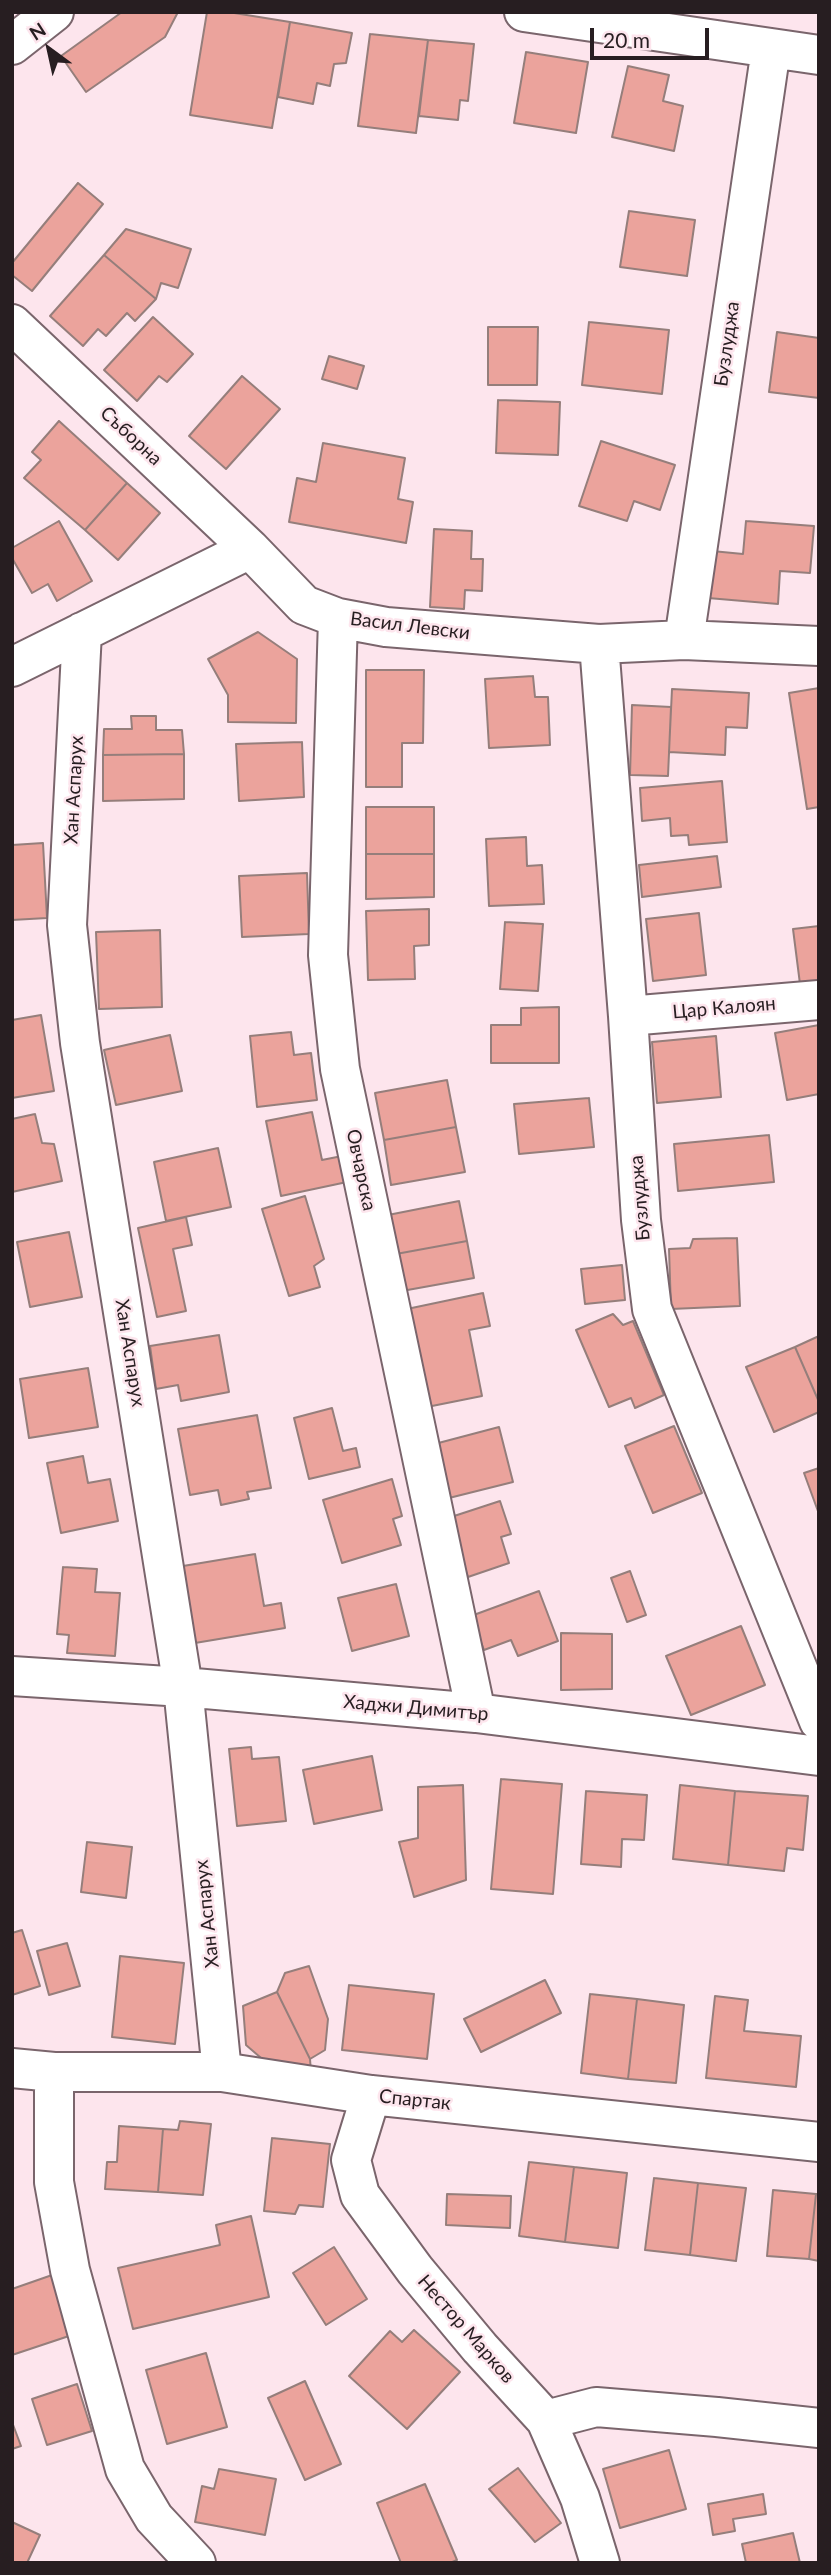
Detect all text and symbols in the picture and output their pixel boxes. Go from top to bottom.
north arrow [14,14,84,84]
scale bar [593,14,712,58]
text: N [25,17,50,45]
text: 20 m [603,27,650,52]
street label: Бузлуджа [710,300,744,388]
street label: Съборна [95,402,167,470]
street label: Васил Левски [349,607,471,645]
street label: Хан Аспарух [60,735,88,845]
street label: Цар Калоян [671,992,777,1024]
street label: Овчарска [341,1127,381,1213]
street label: Бузлуджа [625,1154,655,1242]
street label: Хан Аспарух [110,1298,150,1408]
street label: Хаджи Димитър [343,1690,489,1726]
street label: Хан Аспарух [190,1859,224,1969]
street label: Спартак [378,2085,452,2115]
street label: Нестор Марков [413,2270,519,2388]

